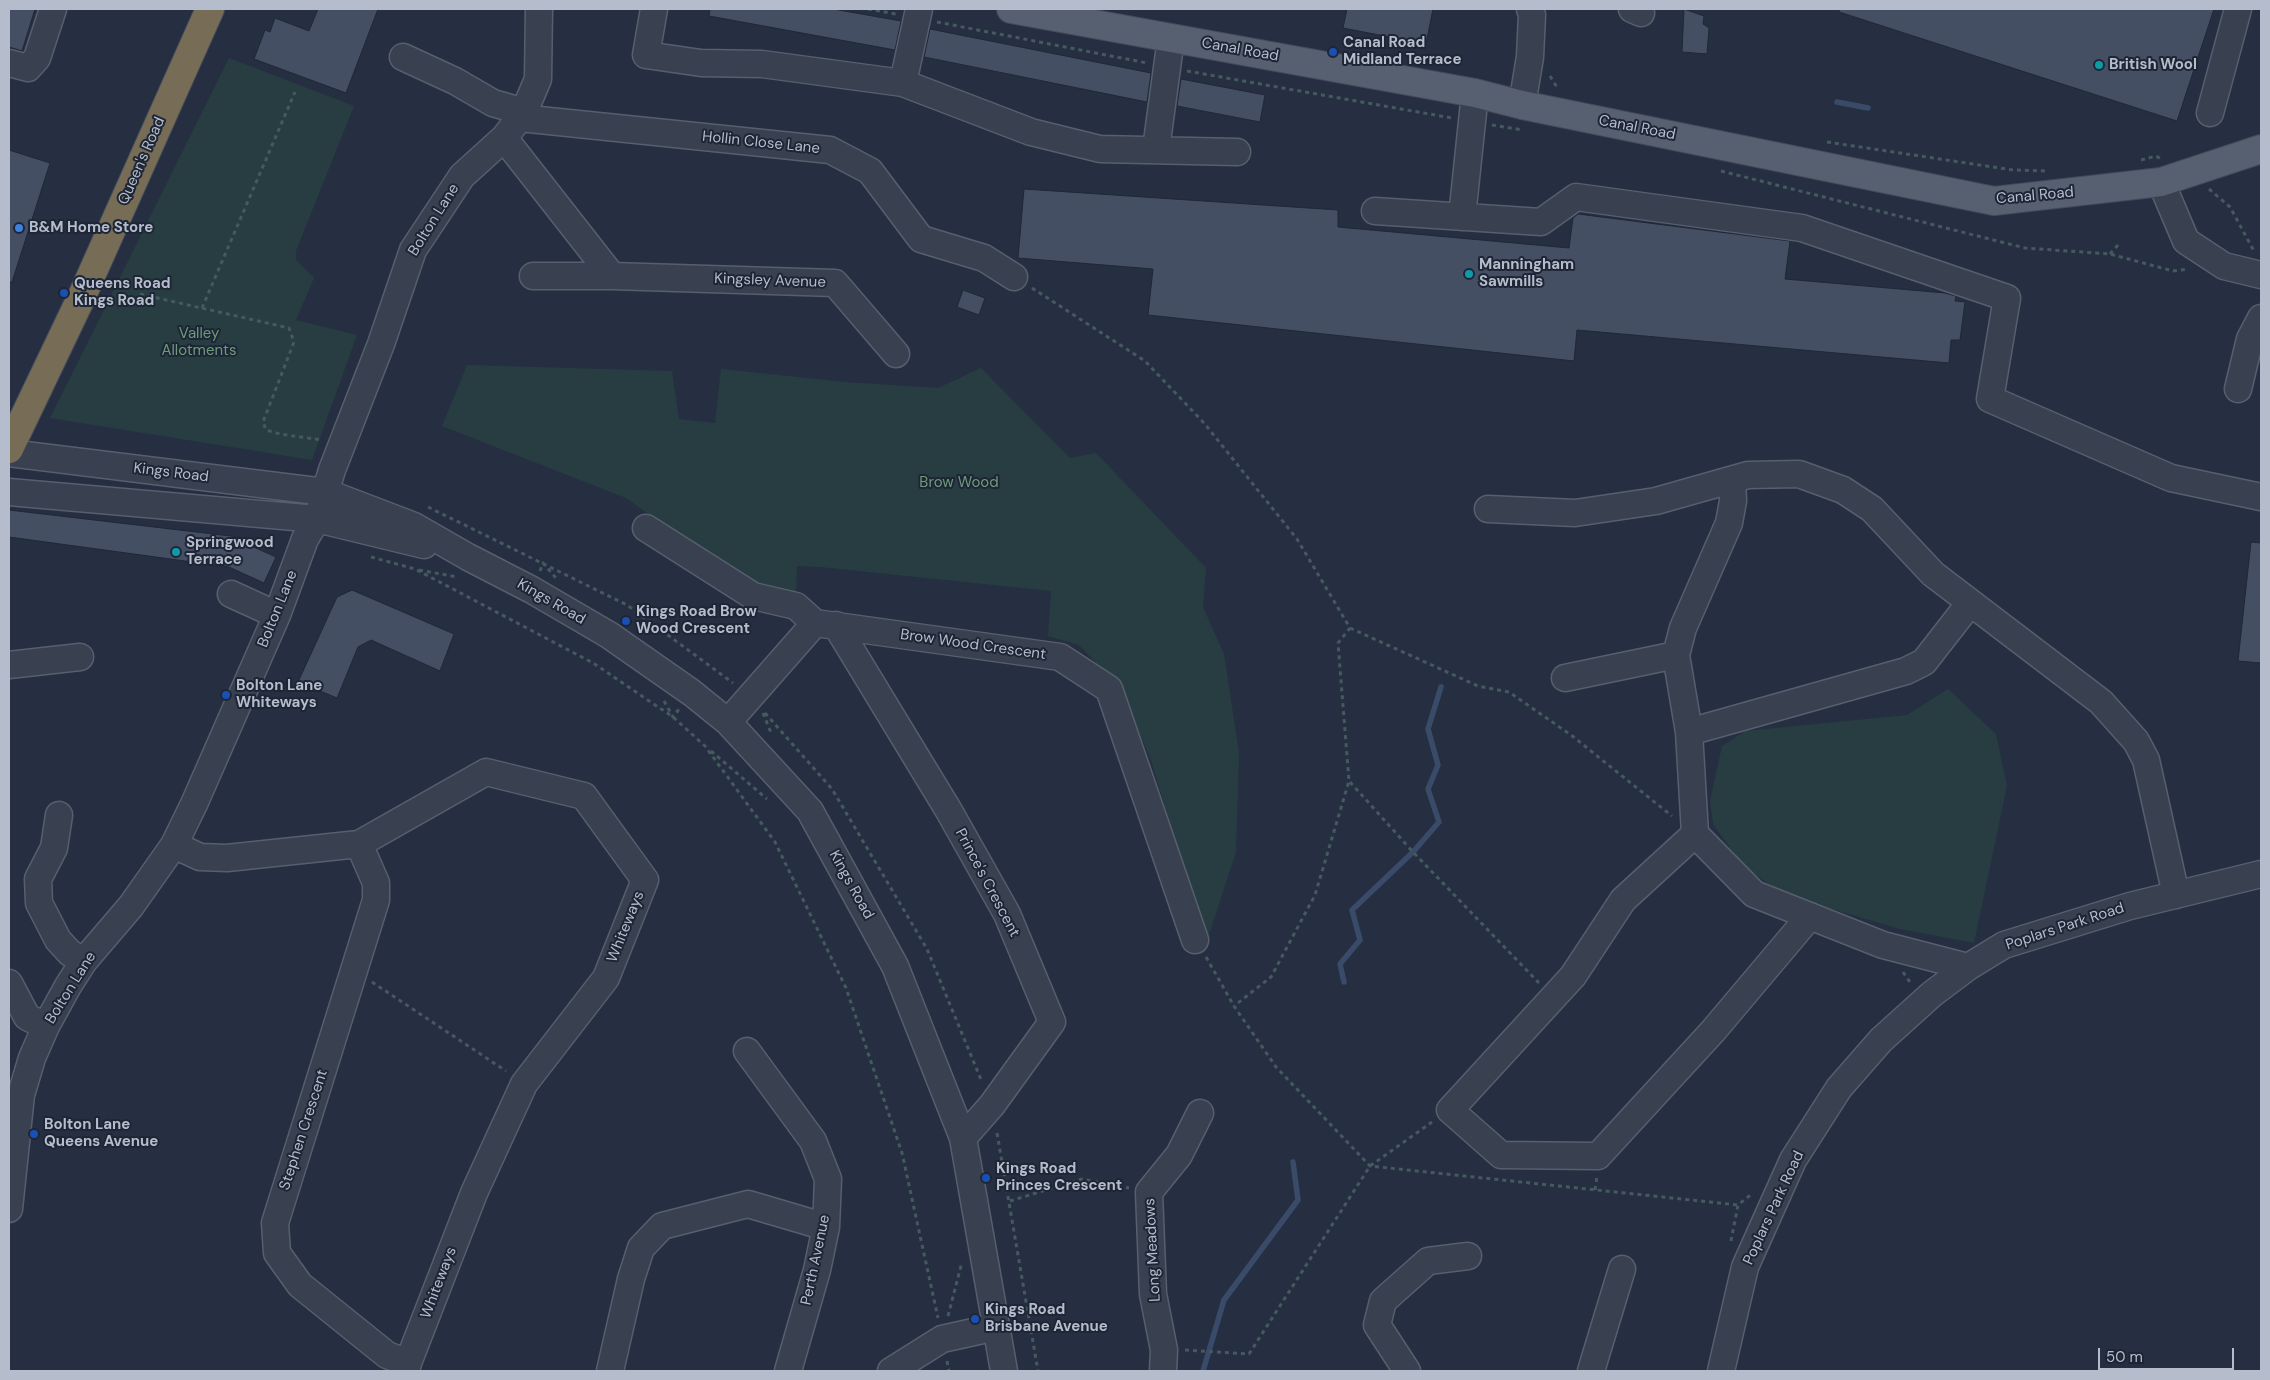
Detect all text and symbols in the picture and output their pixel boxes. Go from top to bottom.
street label: Canal Road [1200,34,1280,66]
place label: Canal Road Midland Terrace [1343,34,1461,69]
marker: Canal Road Midland Terrace [1327,46,1339,58]
place label: British Wool [2109,56,2197,74]
marker: British Wool [2093,59,2105,71]
street label: Canal Road [1597,112,1677,144]
street label: Queen's Road [115,114,169,208]
street label: Hollin Close Lane [701,128,821,158]
street label: Bolton Lane [405,181,463,259]
street label: Canal Road [1995,184,2075,208]
place label: B&M Home Store [29,219,153,237]
marker: B&M Home Store [13,222,25,234]
place label: Manningham Sawmills [1479,256,1574,291]
marker: Manningham Sawmills [1463,268,1475,280]
street label: Kingsley Avenue [714,270,826,292]
place label: Queens Road Kings Road [74,275,171,310]
marker: Queens Road Kings Road [58,287,70,299]
park label: Valley Allotments [161,325,237,360]
street label: Kings Road [132,459,210,487]
park label: Brow Wood [919,474,999,492]
place label: Springwood Terrace [186,534,273,569]
marker: Springwood Terrace [170,546,182,558]
street label: Bolton Lane [254,568,302,650]
street label: Kings Road [514,575,588,629]
place label: Kings Road Brow Wood Crescent [636,603,757,638]
marker: Kings Road Brow Wood Crescent [620,615,632,627]
street label: Brow Wood Crescent [899,626,1047,664]
place label: Bolton Lane Whiteways [236,677,322,712]
marker: Bolton Lane Whiteways [220,689,232,701]
street label: Prince's Crescent [951,826,1023,940]
street label: Kings Road [825,847,877,923]
street label: Whiteways [604,889,648,965]
street label: Poplars Park Road [2003,899,2127,955]
street label: Bolton Lane [42,949,100,1027]
street label: Stephen Crescent [276,1067,332,1193]
place label: Bolton Lane Queens Avenue [44,1116,158,1151]
marker: Bolton Lane Queens Avenue [28,1128,40,1140]
street label: Poplars Park Road [1740,1148,1808,1268]
place label: Kings Road Princes Crescent [996,1160,1122,1195]
marker: Kings Road Princes Crescent [980,1172,992,1184]
street label: Long Meadows [1141,1198,1165,1302]
street label: Perth Avenue [798,1213,834,1307]
street label: Whiteways [417,1245,461,1321]
place label: Kings Road Brisbane Avenue [985,1301,1108,1336]
marker: Kings Road Brisbane Avenue [969,1313,981,1325]
scale bar [2100,1338,2236,1370]
text: 50 m [2106,1347,2143,1367]

